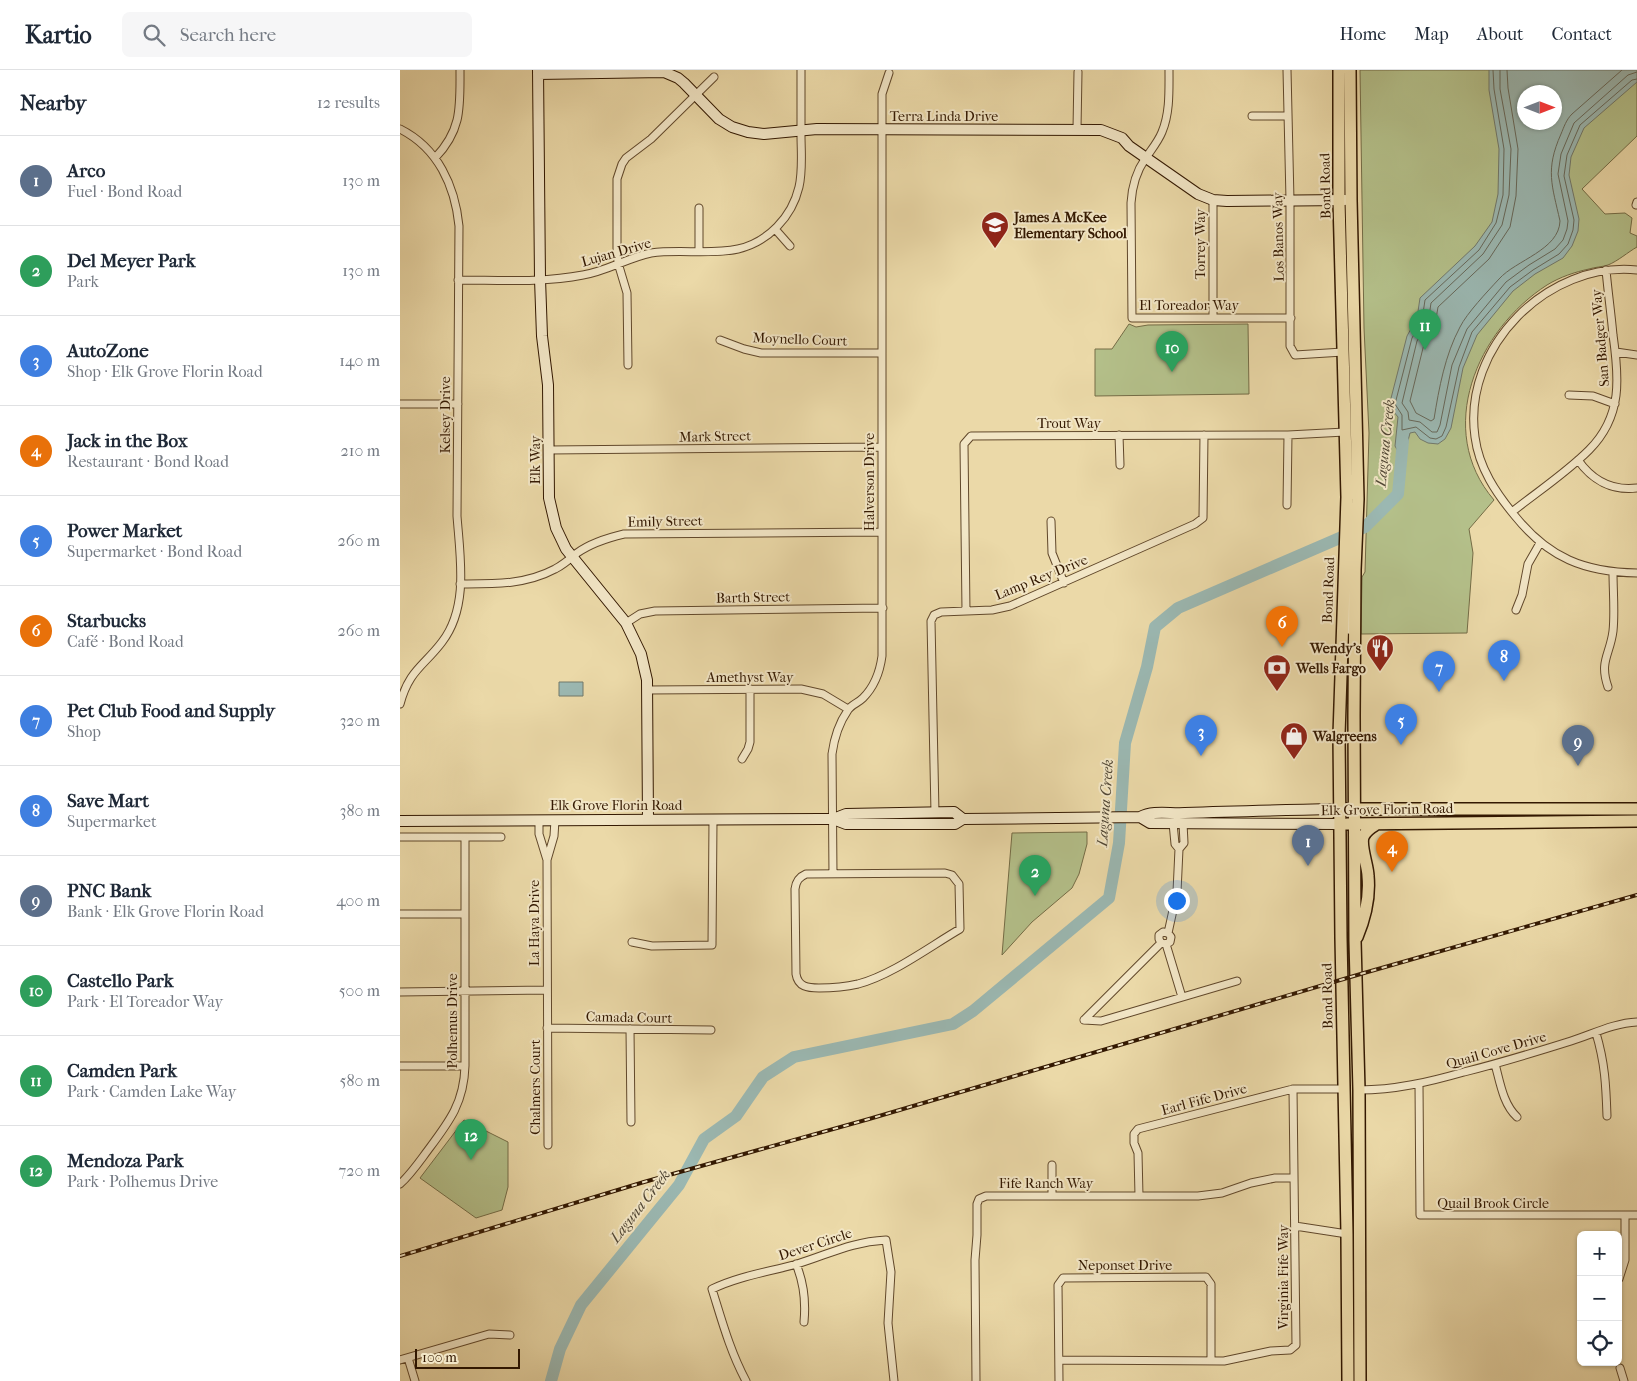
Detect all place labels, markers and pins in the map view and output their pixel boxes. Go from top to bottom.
place label: James A McKee Elementary School [1012,209,1127,242]
school or university icon: James A McKee Elementary School [980,210,1010,249]
pin: 11 [1409,309,1441,350]
pin: 10 [1156,331,1188,372]
pin: 6 [1266,606,1298,647]
restaurant icon: Wendy's [1365,633,1395,672]
place label: Wendy's [1309,640,1362,657]
pin: 8 [1488,640,1520,681]
pin: 7 [1423,651,1455,692]
bank icon: Wells Fargo [1262,653,1292,692]
place label: Wells Fargo [1295,660,1366,677]
pin: 5 [1385,704,1417,745]
pin: 3 [1185,715,1217,756]
shop icon: Walgreens [1279,721,1309,760]
pin: 9 [1562,725,1594,766]
place label: Walgreens [1312,728,1377,745]
pin: 1 [1292,825,1324,866]
pin: 4 [1376,831,1408,872]
pin: 2 [1019,855,1051,896]
pin: 12 [455,1119,487,1160]

